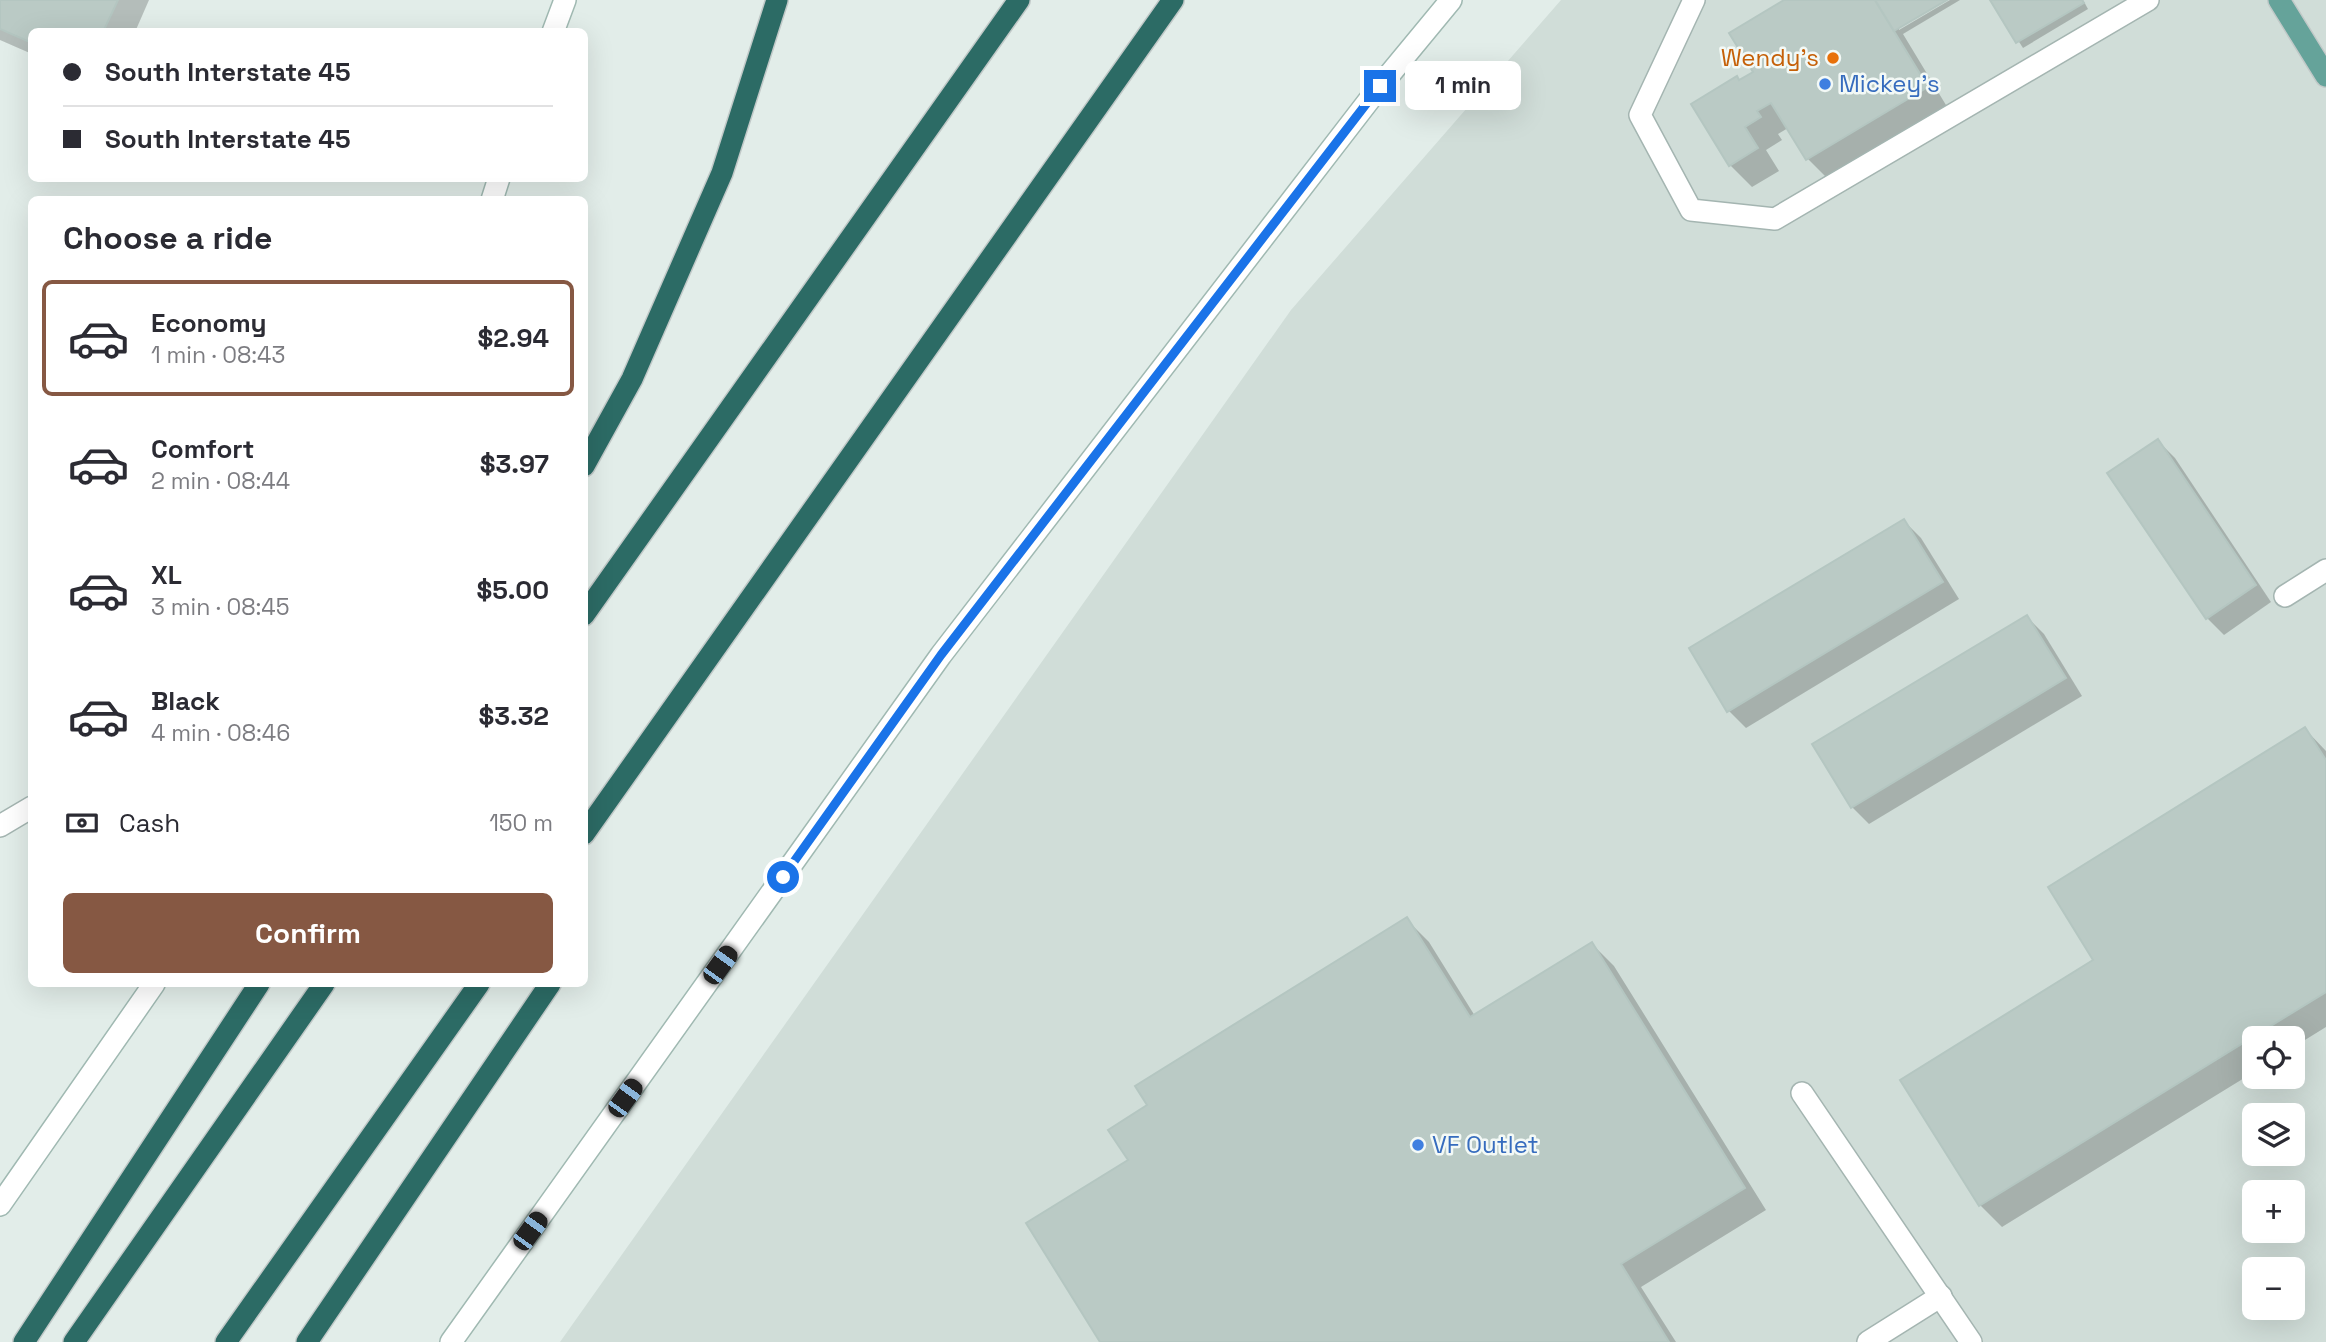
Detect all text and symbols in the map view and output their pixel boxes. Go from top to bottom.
place label: Wendy's [1721,42,1819,73]
marker: Wendy's [1825,50,1841,66]
text: South Interstate 45 [105,55,351,89]
callout: 1 min [1404,62,1520,110]
place label: Mickey's [1839,68,1940,99]
route end [1364,70,1396,102]
text: 1 min [1435,70,1491,100]
marker: Mickey's [1817,76,1833,92]
text: South Interstate 45 [105,122,351,156]
text: Choose a ride [63,218,273,258]
text: Economy [151,306,267,340]
icon: car [67,307,130,370]
text: $2.94 [477,321,549,355]
text: 1 min · 08:43 [151,340,285,370]
text: Comfort [151,432,254,466]
icon: car [67,433,130,496]
text: $3.97 [480,447,549,481]
text: 2 min · 08:44 [151,466,290,496]
text: XL [151,558,182,592]
icon: car [67,559,130,622]
text: $5.00 [477,573,549,607]
text: 3 min · 08:45 [151,592,289,622]
text: Black [151,684,220,718]
icon: car [67,685,130,748]
text: $3.32 [478,699,549,733]
text: 4 min · 08:46 [151,718,290,748]
icon: cash [63,804,101,842]
text: Cash [119,806,180,840]
text: 150 m [489,808,553,838]
route start [767,861,799,893]
button: Confirm [63,893,553,973]
car [700,942,741,988]
map controls [2242,1026,2305,1320]
button: locate [2242,1026,2305,1089]
car [605,1075,646,1121]
button: layers [2242,1103,2305,1166]
place label: VF Outlet [1432,1129,1538,1160]
marker: VF Outlet [1410,1137,1426,1153]
button: + [2242,1180,2305,1243]
car [510,1208,551,1254]
button: − [2242,1257,2305,1320]

